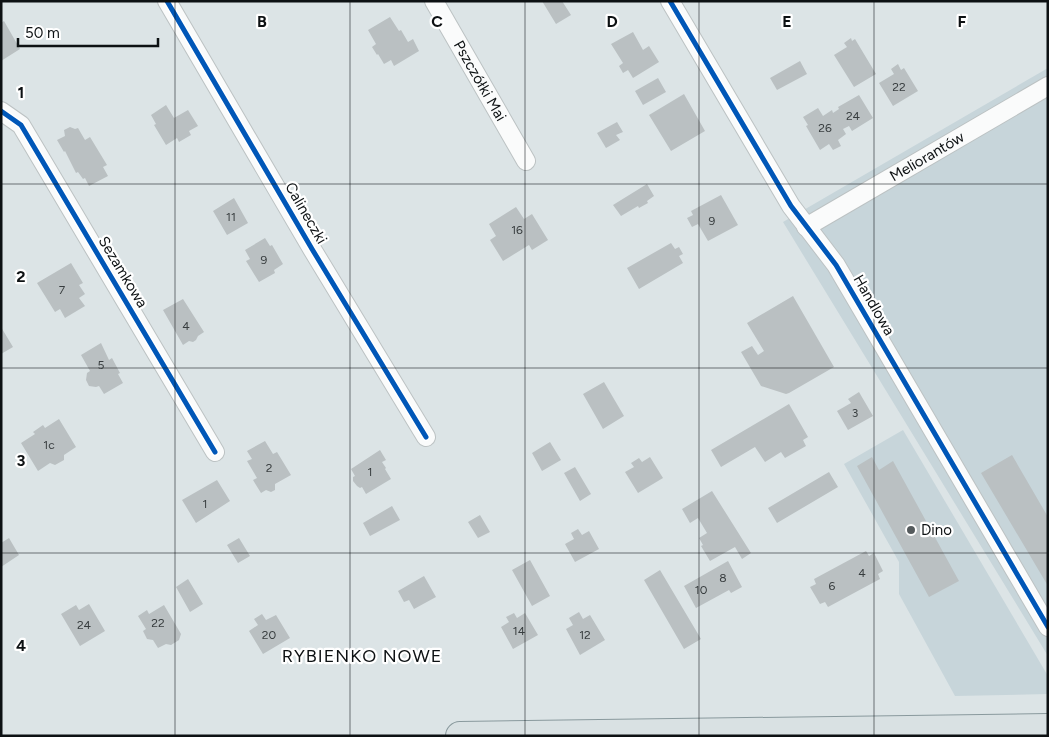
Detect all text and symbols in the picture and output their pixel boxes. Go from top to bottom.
text: B [257,12,267,31]
text: C [431,12,443,31]
text: D [606,12,618,31]
text: E [782,12,792,31]
text: F [958,12,967,31]
scale bar [18,15,158,47]
text: 50 m [25,24,60,42]
street label: Pszczółki Mai [450,37,510,124]
house number: 22 [892,80,906,94]
text: 1 [18,83,24,102]
house number: 24 [846,109,861,123]
house number: 26 [818,121,832,135]
street label: Meliorantów [886,128,968,185]
street label: Calineczki [281,179,331,247]
house number: 11 [226,210,236,224]
house number: 9 [709,214,716,228]
house number: 16 [511,223,523,237]
street label: Sezamkowa [95,233,151,311]
house number: 9 [261,253,268,267]
text: 2 [16,267,26,286]
street label: Handlowa [849,271,899,339]
house number: 7 [59,283,66,297]
house number: 4 [182,319,190,333]
house number: 5 [98,358,105,372]
house number: 3 [852,406,858,420]
house number: 1c [43,438,55,452]
text: 3 [17,451,26,470]
house number: 2 [266,461,272,475]
house number: 1 [368,465,372,479]
house number: 1 [203,497,207,511]
place label: Dino [921,521,952,539]
marker: Dino [905,524,917,536]
house number: 4 [858,566,866,580]
house number: 8 [719,571,727,585]
house number: 6 [829,579,836,593]
house number: 10 [695,583,708,597]
house number: 22 [151,616,165,630]
house number: 24 [77,618,92,632]
house number: 14 [513,624,526,638]
house number: 20 [262,628,277,642]
house number: 12 [579,628,591,642]
text: 4 [16,636,26,655]
district label: RYBIENKO NOWE [282,645,442,667]

